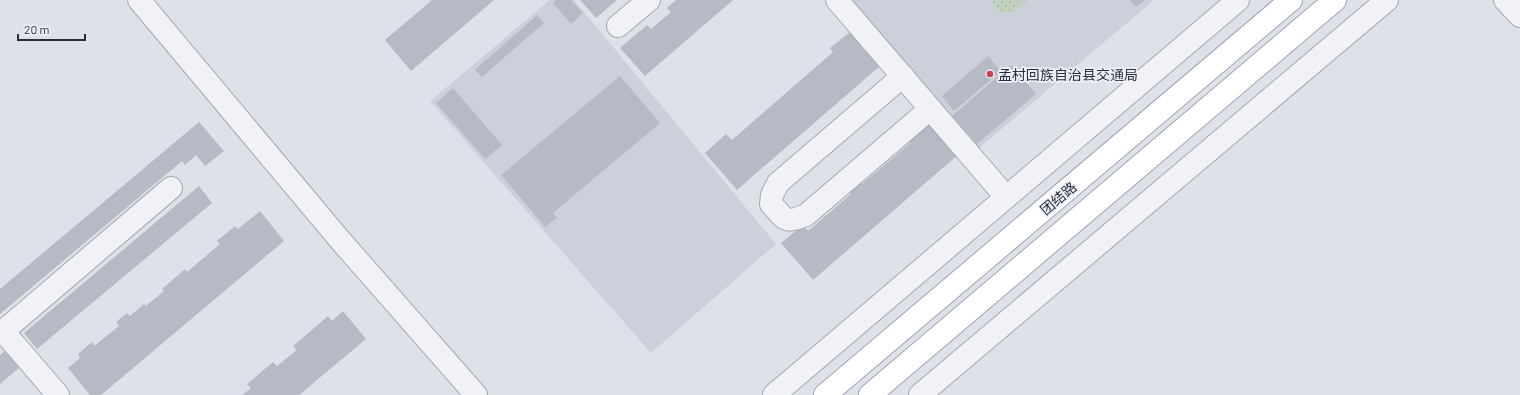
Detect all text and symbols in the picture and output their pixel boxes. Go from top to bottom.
scale bar [18,16,85,42]
text: 20 m [24,22,50,36]
place label: 孟村回族自治县交通局 [998,66,1138,83]
marker: 孟村回族自治县交通局 [985,69,995,79]
street label: 团结路 [1036,178,1080,218]

